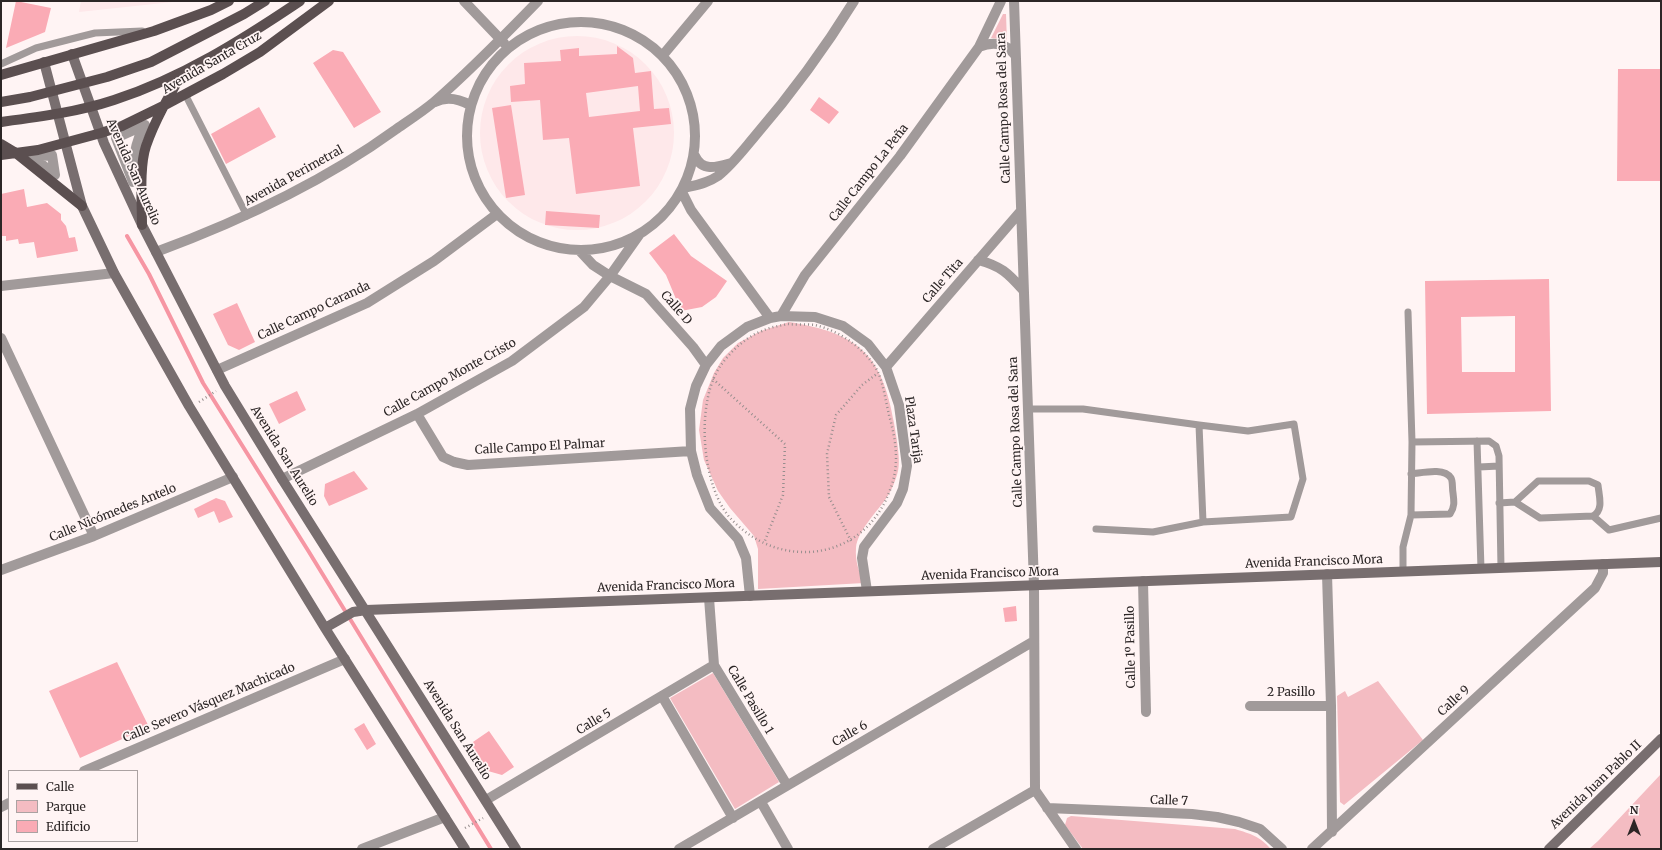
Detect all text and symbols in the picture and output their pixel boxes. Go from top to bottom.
street label: Avenida Santa Cruz [160,29,264,97]
street label: Calle Campo Rosa del Sara [994,32,1014,184]
street label: Avenida San Aurelio [103,116,163,228]
street label: Calle Campo La Peña [826,121,912,225]
street label: Avenida Perimetral [242,143,346,209]
street label: Calle Tita [920,256,966,306]
street label: Calle Campo Caranda [256,279,372,343]
street label: Calle D [657,288,695,328]
street label: Calle Campo Monte Cristo [381,336,519,420]
street label: Calle Campo Rosa del Sara [1006,356,1026,508]
street label: Plaza Tarija [901,396,925,464]
street label: Avenida San Aurelio [247,403,321,509]
street label: Calle Campo El Palmar [475,436,605,458]
street label: Calle Nicómedes Antelo [48,481,178,545]
street label: Avenida Francisco Mora [1245,552,1383,572]
street label: Avenida Francisco Mora [921,564,1059,584]
street label: Avenida Francisco Mora [597,576,735,596]
street label: Calle 1º Pasillo [1123,606,1139,688]
street label: Calle Severo Vásquez Machicado [121,660,297,746]
street label: Calle Pasillo 1 [724,663,776,737]
street label: Avenida San Aurelio [420,677,494,783]
street label: Calle 9 [1435,683,1473,719]
street label: 2 Pasillo [1267,686,1315,700]
street label: Calle 5 [574,706,614,738]
street label: Calle 6 [830,718,870,750]
street label: Avenida Juan Pablo II [1547,738,1645,832]
legend [8,770,138,842]
text: Calle [46,779,74,794]
street label: Calle 7 [1150,793,1188,809]
text: Parque [46,799,86,814]
north arrow [1614,802,1654,842]
text: N [1630,803,1638,817]
text: Edificio [46,819,90,834]

